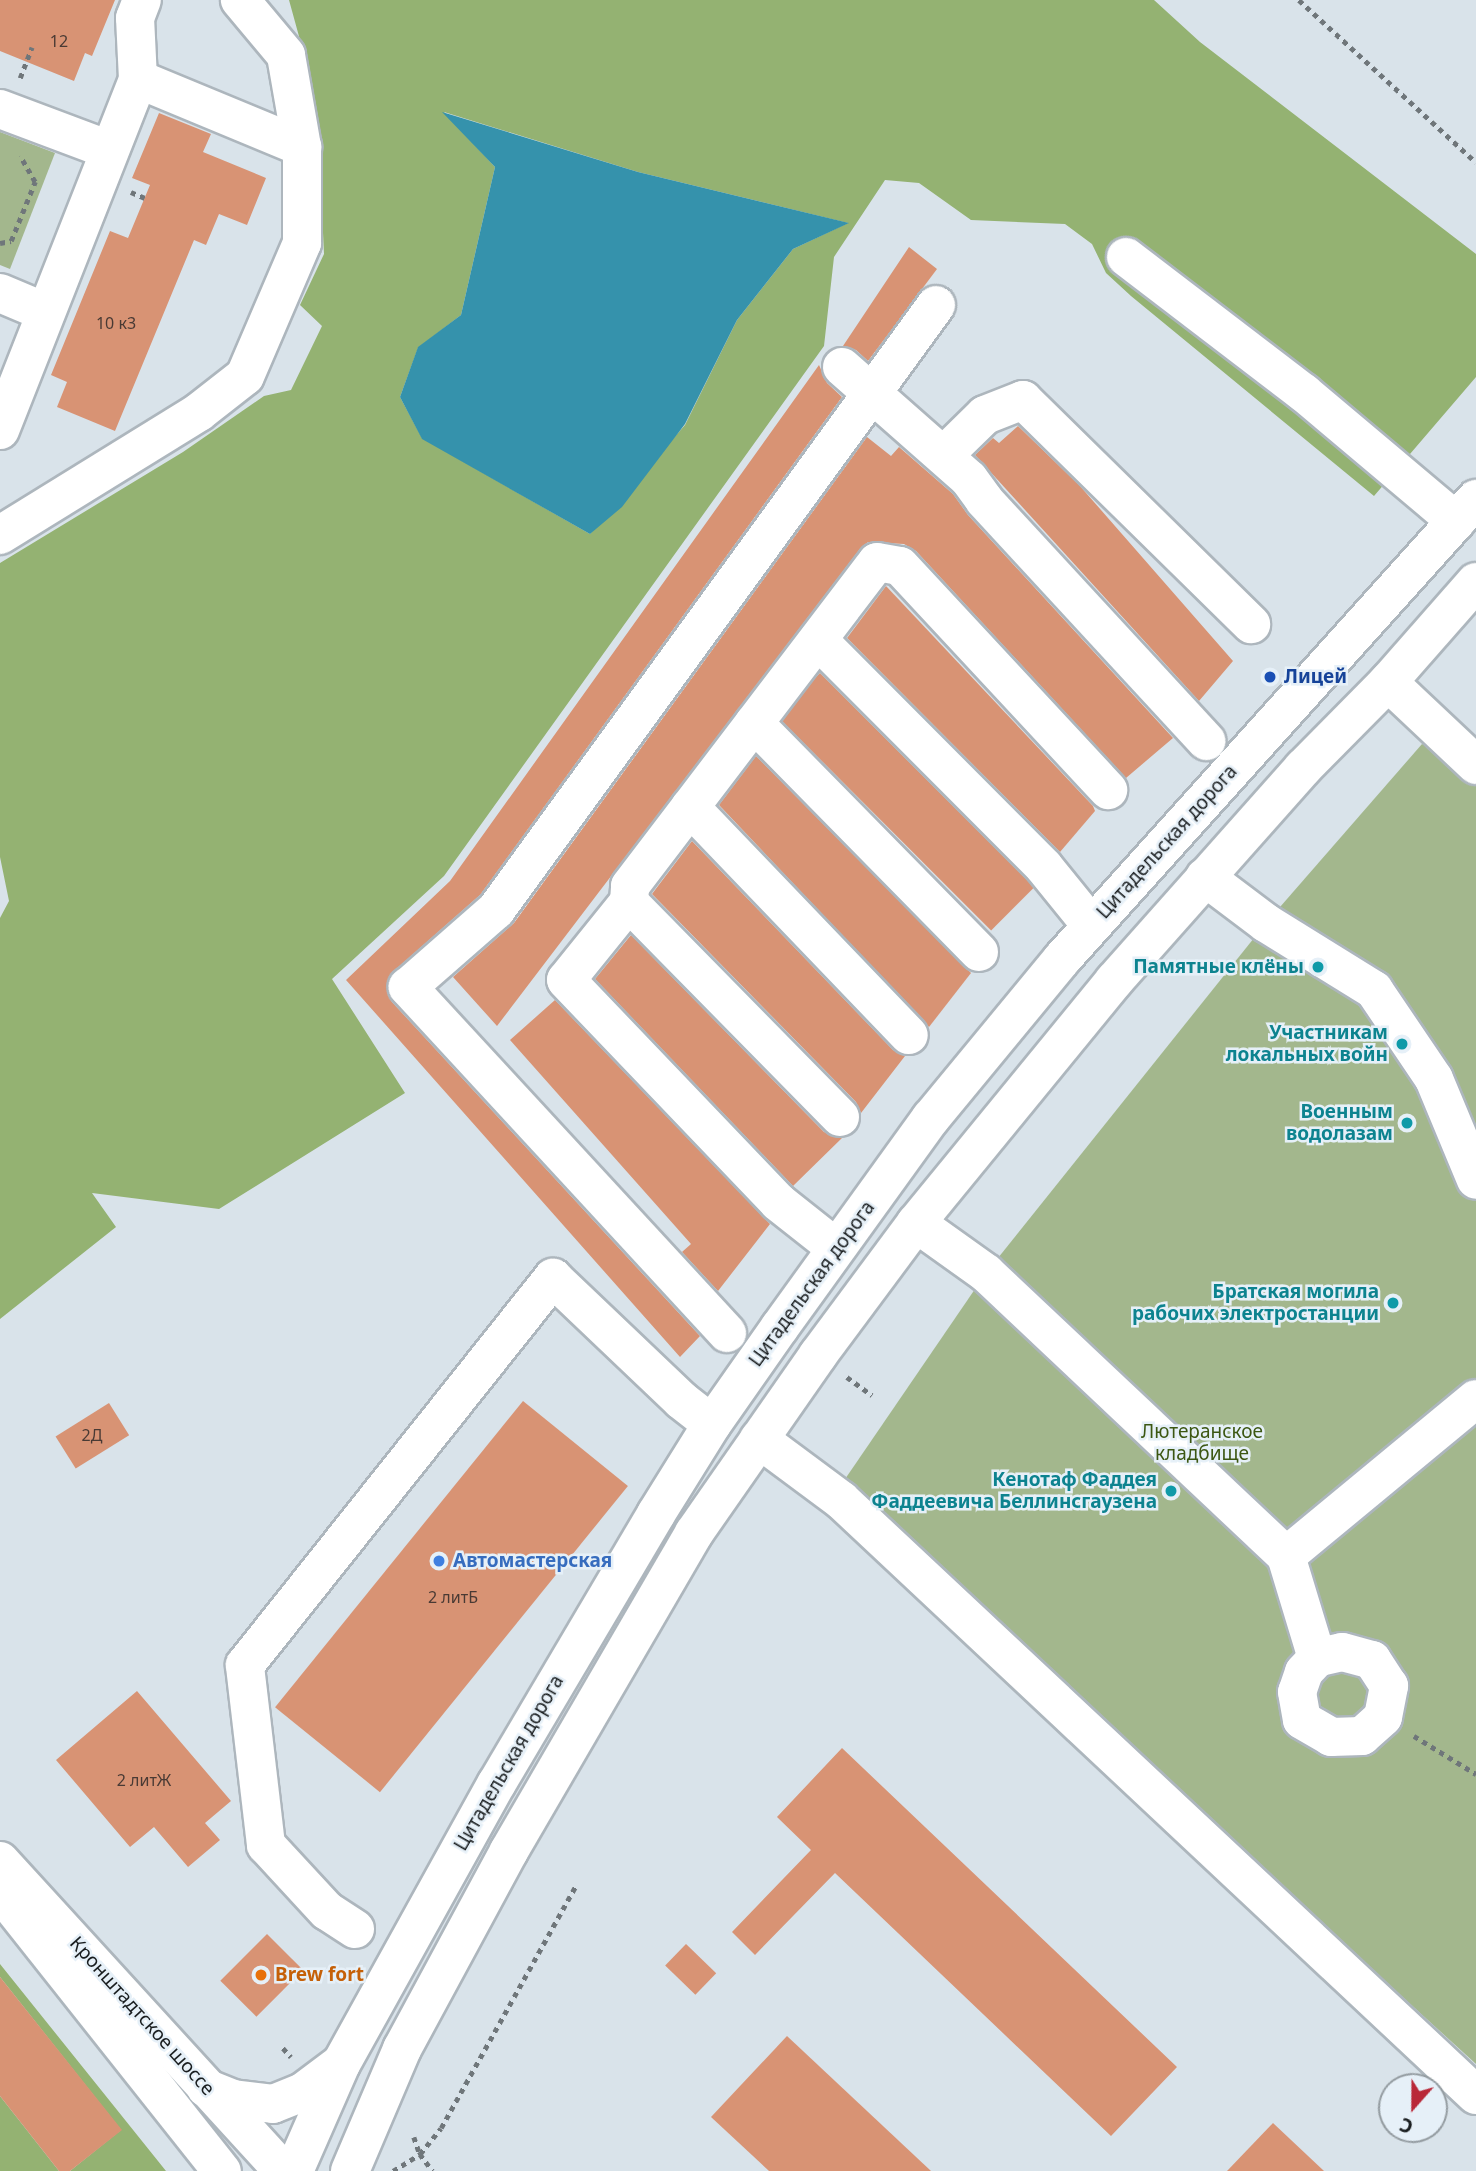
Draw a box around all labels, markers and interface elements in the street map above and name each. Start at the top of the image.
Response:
house number: 12 [50,31,68,51]
house number: 10 к3 [96,313,136,333]
place label: Лицей [1284,666,1347,688]
marker: Лицей [1262,669,1278,685]
street label: Цитадельская дорога [1092,760,1242,924]
place label: Памятные клёны [1133,956,1304,978]
marker: Памятные клёны [1310,959,1326,975]
place label: Участникам локальных войн [1226,1022,1388,1066]
marker: Участникам локальных войн [1394,1036,1410,1052]
place label: Военным водолазам [1286,1101,1393,1145]
marker: Военным водолазам [1399,1115,1415,1131]
street label: Цитадельская дорога [744,1197,880,1371]
place label: Братская могила рабочих электростанции [1132,1281,1379,1325]
marker: Братская могила рабочих электростанции [1385,1295,1401,1311]
park label: Лютеранское кладбище [1141,1421,1263,1465]
house number: 2Д [82,1425,102,1445]
place label: Кенотаф Фаддея Фаддеевича Беллинсгаузена [871,1469,1157,1513]
marker: Кенотаф Фаддея Фаддеевича Беллинсгаузена [1163,1483,1179,1499]
place label: Автомастерская [453,1550,612,1572]
marker: Автомастерская [431,1553,447,1569]
house number: 2 литБ [428,1587,478,1607]
street label: Цитадельская дорога [449,1671,569,1855]
house number: 2 литЖ [117,1770,171,1790]
street label: Кронштадтское шоссе [65,1932,219,2100]
place label: Brew fort [275,1964,364,1986]
marker: Brew fort [253,1967,269,1983]
north arrow [1378,2073,1448,2143]
text: С [1396,2111,1417,2140]

